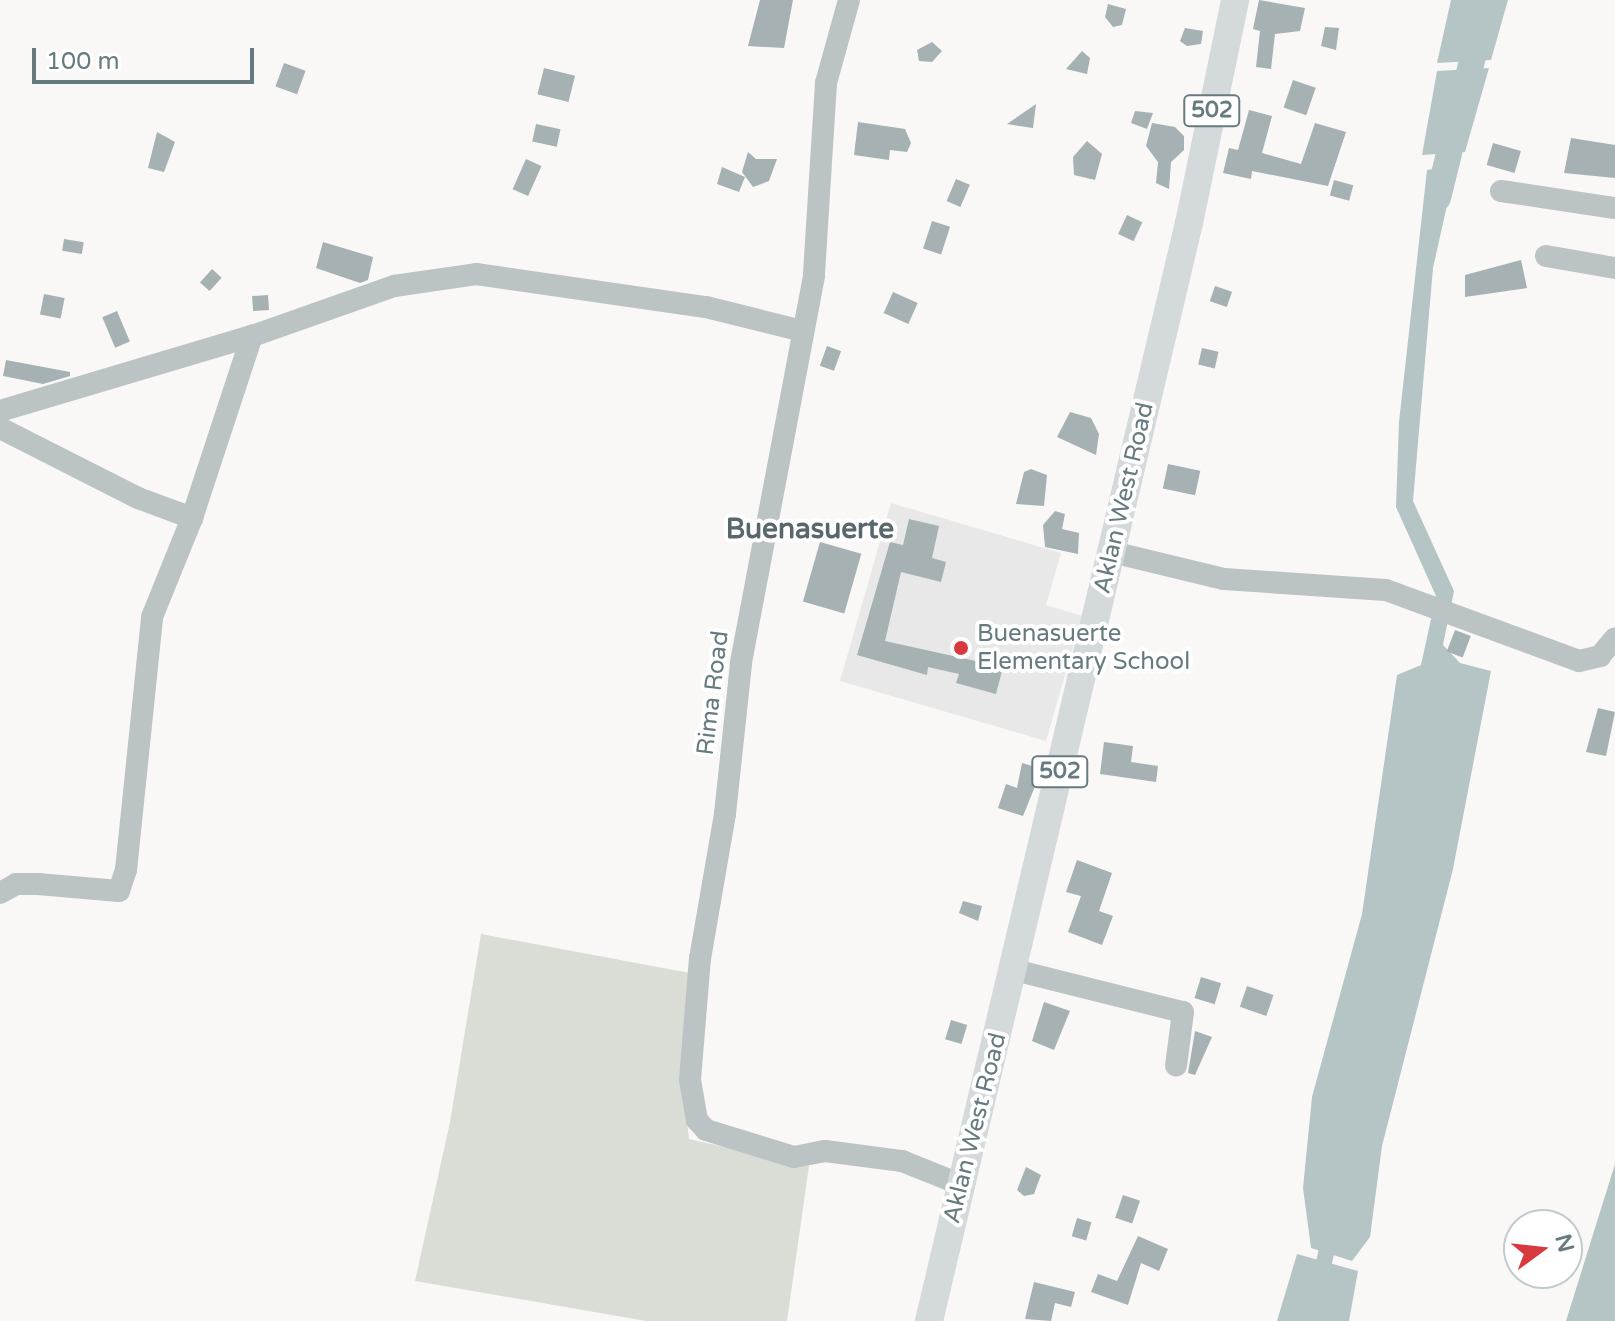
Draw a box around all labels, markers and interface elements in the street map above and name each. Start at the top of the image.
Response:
scale bar [36,32,258,82]
text: 100 m [46,47,120,76]
road number: 502 [1182,93,1242,129]
street label: Aklan West Road [1088,400,1160,596]
district label: Buenasuerte [726,512,894,546]
place label: Buenasuerte Elementary School [977,620,1190,676]
street label: Rima Road [691,629,735,757]
marker: Buenasuerte Elementary School [952,639,970,657]
road number: 502 [1030,754,1090,790]
street label: Aklan West Road [937,1030,1013,1226]
north arrow [1503,1209,1583,1289]
text: N [1549,1231,1579,1255]

